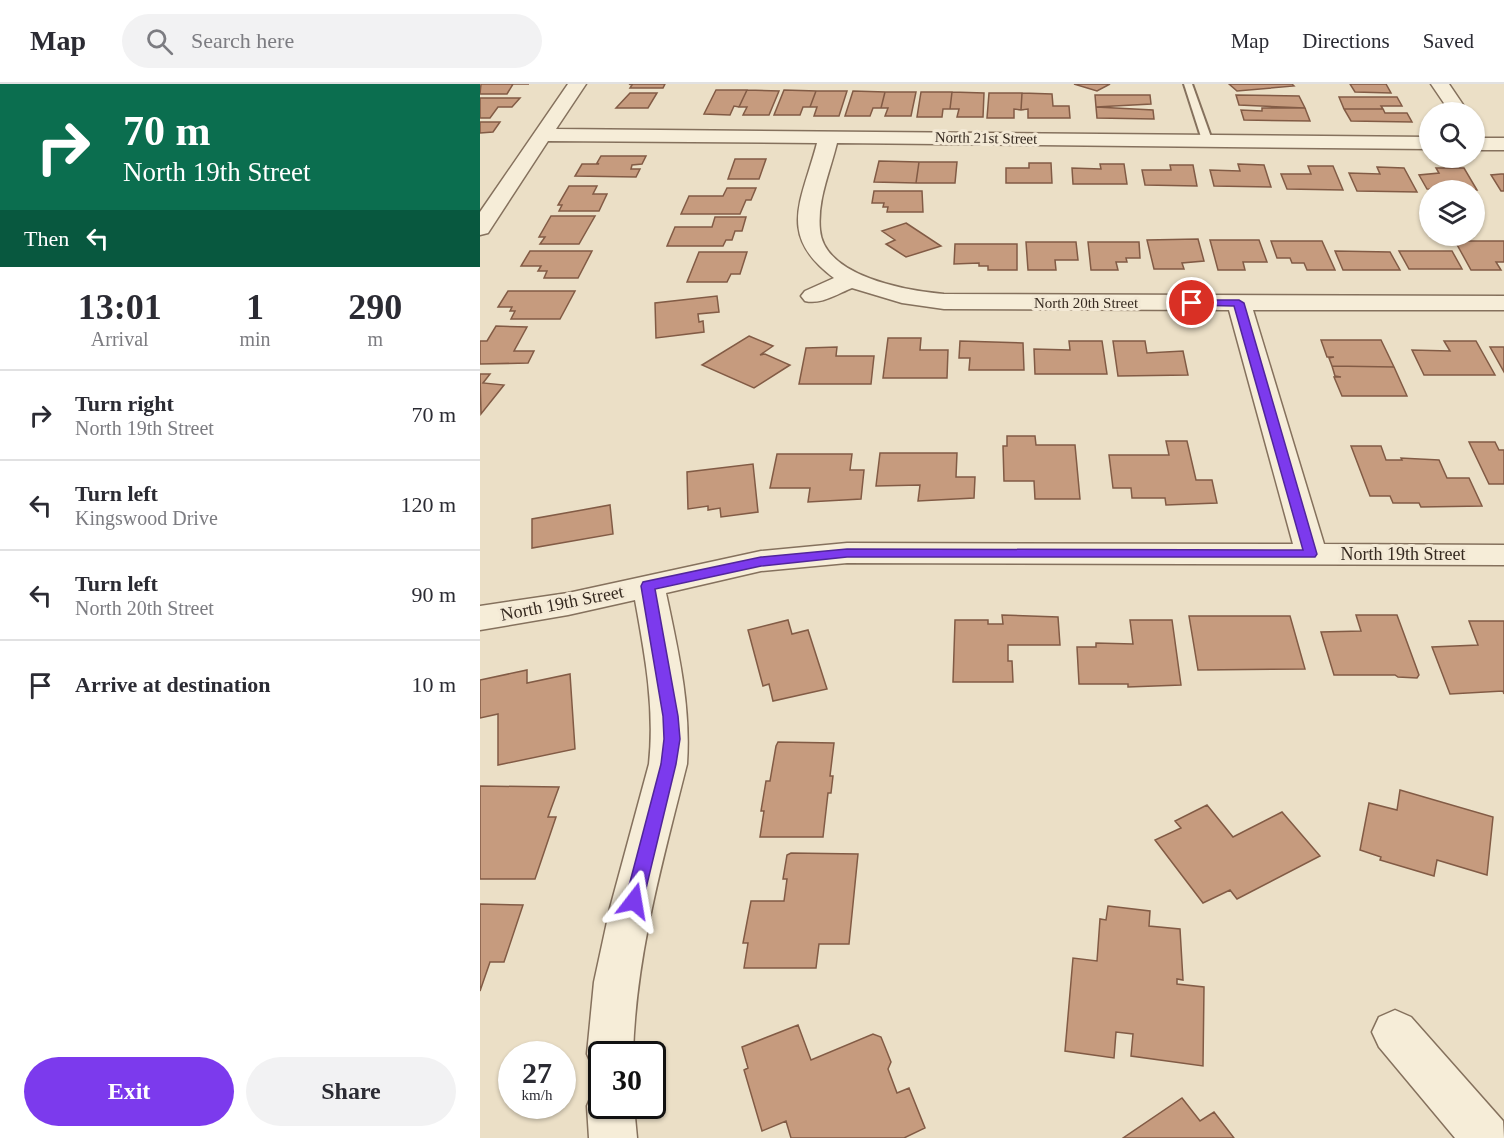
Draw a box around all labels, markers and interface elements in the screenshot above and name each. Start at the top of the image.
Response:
search box [122,14,542,68]
text: Map [30,25,86,56]
icon: search [143,25,176,58]
text: Search here [191,28,294,53]
text: Map [1231,29,1269,53]
text: Directions [1302,29,1390,53]
text: Saved [1423,29,1474,53]
map controls [1419,102,1485,246]
button: search [1419,102,1485,168]
icon: right [24,108,102,186]
text: 70 m [123,108,211,154]
street label: North 21st Street [935,129,1038,147]
text: North 19th Street [123,157,310,187]
button: layers [1419,180,1485,246]
icon: left [81,222,114,255]
text: Then [24,226,69,251]
pin [1166,277,1217,328]
icon: arrive [1175,286,1208,319]
text: 13:01 [78,287,162,327]
text: 1 [246,287,264,327]
text: 290 [348,287,402,327]
street label: North 20th Street [1034,295,1139,311]
text: Arrival [91,328,149,350]
text: min [239,328,271,350]
text: m [368,328,383,350]
text: Turn right [75,391,174,416]
icon: right [24,399,57,432]
text: 70 m [411,402,456,427]
text: North 19th Street [75,417,214,439]
text: Turn left [75,481,158,506]
icon: left [24,489,57,522]
text: 120 m [400,492,456,517]
text: Kingswood Drive [75,507,218,529]
street label: North 19th Street [1341,544,1465,564]
text: Turn left [75,571,158,596]
icon: left [24,579,57,612]
street label: North 19th Street [499,581,625,625]
text: 90 m [411,582,456,607]
text: North 20th Street [75,597,214,619]
icon: arrive [24,669,57,702]
text: Arrive at destination [75,672,271,697]
text: 10 m [411,672,456,697]
position arrow [602,869,666,933]
speed limit sign: 30 [588,1041,666,1119]
text: 27 [522,1056,552,1089]
button: Exit [24,1057,234,1126]
button: Share [246,1057,456,1126]
text: km/h [522,1087,552,1103]

